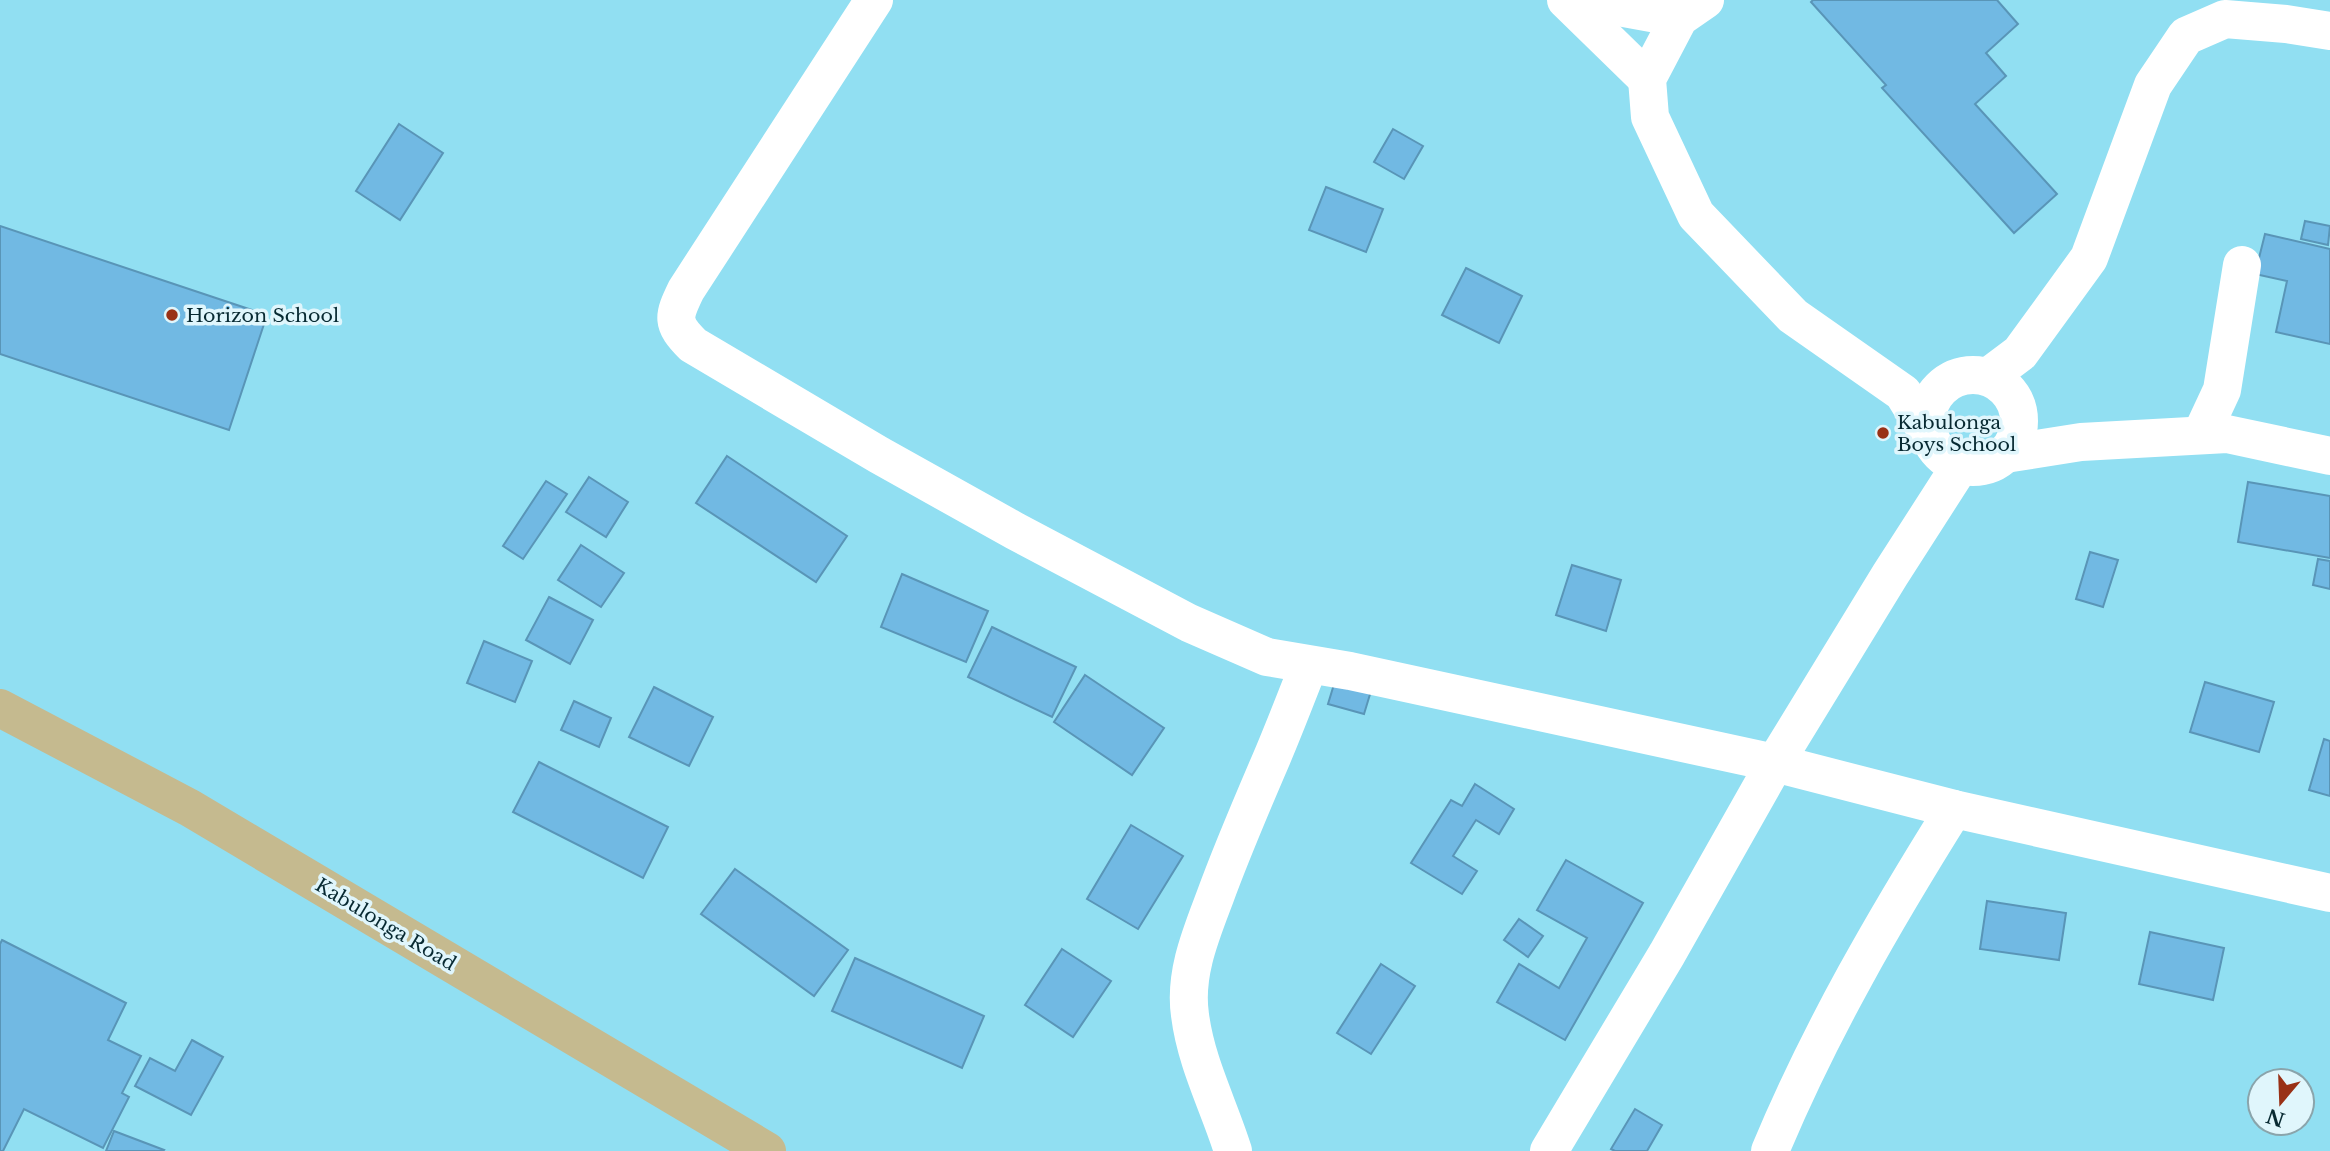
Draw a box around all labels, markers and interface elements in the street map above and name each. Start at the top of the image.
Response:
place label: Horizon School [186,304,339,327]
marker: Horizon School [164,307,180,323]
place label: Kabulonga Boys School [1897,411,2016,456]
marker: Kabulonga Boys School [1875,425,1891,441]
street label: Kabulonga Road [311,873,460,976]
north arrow [2246,1067,2316,1137]
text: N [2263,1104,2288,1131]

